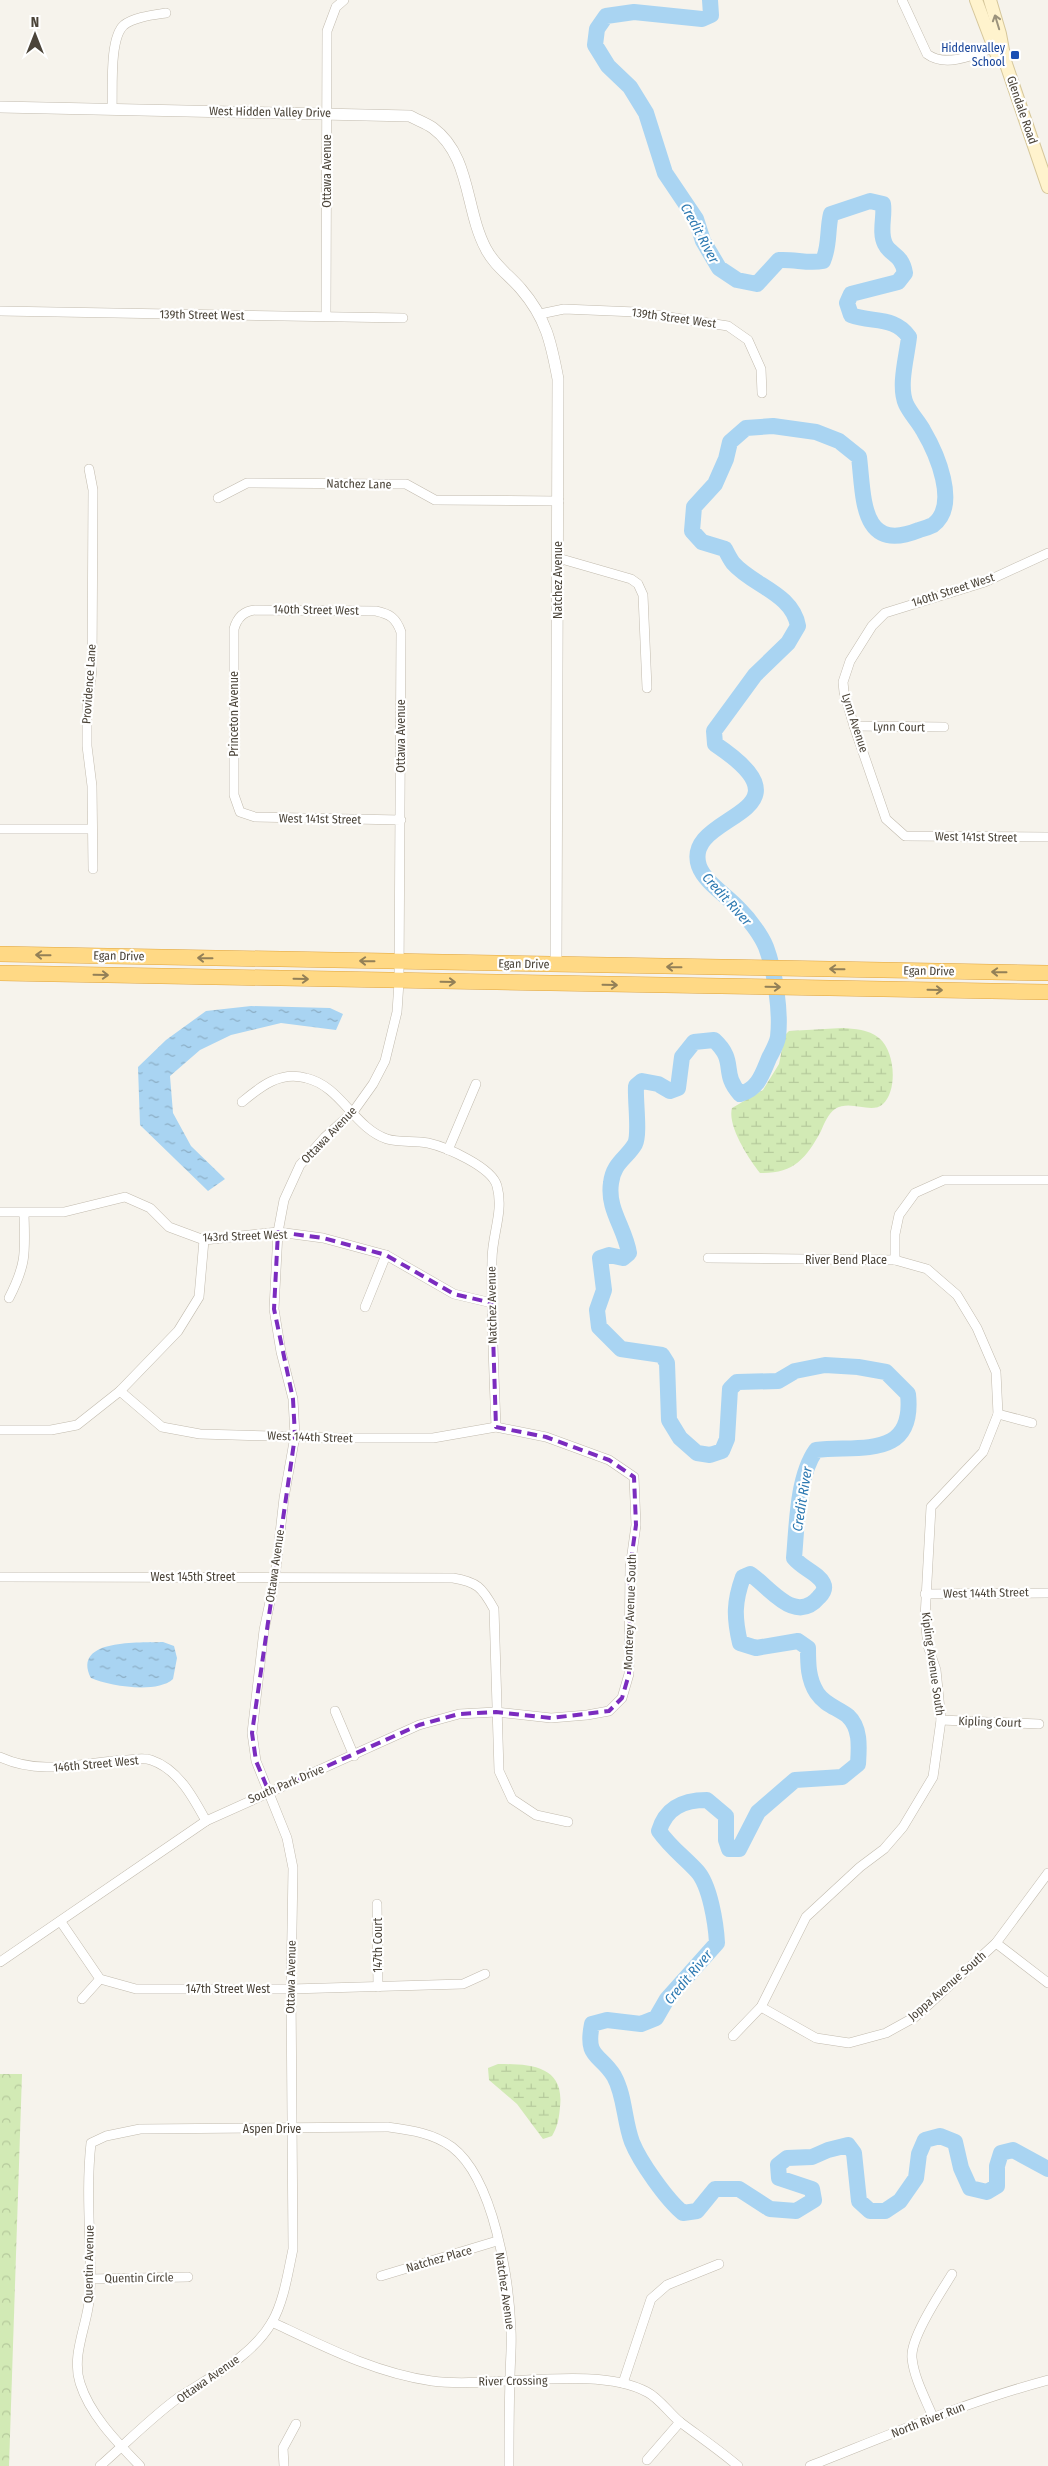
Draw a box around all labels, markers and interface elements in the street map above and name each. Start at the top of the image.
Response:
north arrow [10,10,60,60]
text: N [31,14,39,31]
one-way arrow [991,14,1001,30]
place label: Hiddenvalley School [941,41,1006,69]
marker: Hiddenvalley School [1009,49,1021,61]
street label: Glendale Road [1004,74,1040,146]
street label: West Hidden Valley Drive [209,104,331,120]
street label: Ottawa Avenue [320,134,334,208]
water label: Credit River [677,200,723,267]
street label: 139th Street West [631,305,717,331]
street label: 139th Street West [159,307,245,323]
street label: Natchez Lane [326,476,392,492]
street label: Natchez Avenue [551,541,565,619]
street label: 140th Street West [910,570,996,610]
street label: 140th Street West [273,602,359,618]
street label: Providence Lane [79,643,99,725]
street label: Princeton Avenue [227,671,241,757]
street label: Lynn Avenue [839,692,871,754]
street label: Ottawa Avenue [394,699,408,773]
street label: Lynn Court [873,720,925,734]
street label: West 141st Street [279,811,361,827]
street label: West 141st Street [935,829,1017,845]
water label: Credit River [698,869,756,930]
street label: Egan Drive [93,949,145,963]
one-way arrow [35,950,51,960]
one-way arrow [197,953,214,963]
one-way arrow [360,957,376,966]
street label: Egan Drive [498,957,550,971]
one-way arrow [667,962,683,972]
street label: Egan Drive [903,964,955,978]
one-way arrow [829,965,845,974]
one-way arrow [992,967,1008,977]
one-way arrow [92,970,109,980]
one-way arrow [293,975,309,984]
one-way arrow [440,978,456,987]
one-way arrow [602,980,618,990]
one-way arrow [765,983,781,992]
one-way arrow [927,985,943,995]
street label: Ottawa Avenue [298,1104,360,1166]
street label: 143rd Street West [202,1228,288,1244]
street label: River Bend Place [805,1253,887,1267]
street label: Natchez Avenue [484,1266,500,1344]
street label: West 144th Street [267,1429,353,1445]
water label: Credit River [789,1464,816,1533]
street label: Ottawa Avenue [263,1529,287,1603]
street label: Monterey Avenue South [621,1554,639,1670]
street label: West 145th Street [150,1570,236,1584]
street label: West 144th Street [943,1585,1029,1601]
street label: Kipling Avenue South [919,1611,947,1717]
street label: Kipling Court [958,1714,1022,1730]
street label: 146th Street West [53,1753,139,1775]
street label: South Park Drive [246,1762,326,1806]
street label: 147th Court [371,1918,385,1972]
street label: Ottawa Avenue [283,1940,299,2014]
water label: Credit River [661,1946,717,2008]
street label: Joppa Avenue South [905,1948,989,2024]
street label: 147th Street West [186,1982,270,1996]
street label: Aspen Drive [243,2122,301,2136]
street label: Quentin Avenue [81,2225,97,2303]
street label: Natchez Place [405,2243,474,2275]
street label: Natchez Avenue [493,2251,517,2331]
street label: Quentin Circle [104,2270,174,2286]
street label: Ottawa Avenue [174,2352,242,2406]
street label: River Crossing [478,2373,548,2389]
street label: North River Run [889,2400,967,2440]

